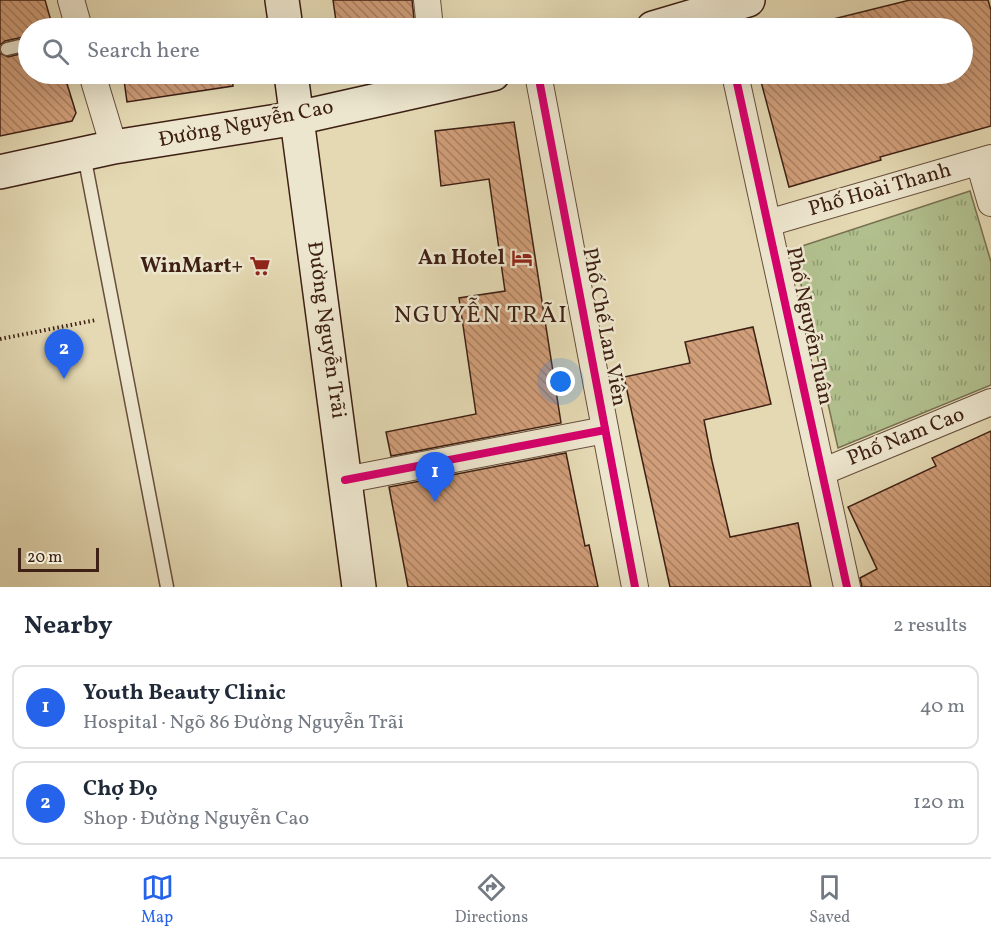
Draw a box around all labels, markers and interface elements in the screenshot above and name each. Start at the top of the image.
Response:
search box [18,18,973,84]
icon: search [39,35,72,68]
text: Search here [87,36,200,67]
street label: Đường Nguyễn Cao [156,93,336,155]
street label: Phố Hoài Thanh [805,156,955,224]
street label: Đường Nguyễn Trãi [299,240,353,420]
place label: An Hotel [418,244,505,273]
street label: Phố Nguyễn Tuân [778,244,840,408]
street label: Phố Chế Lan Viên [574,245,634,409]
hotel icon: An Hotel [510,246,534,270]
place label: WinMart+ [140,252,243,281]
supermarket icon: WinMart+ [248,254,272,278]
district label: NGUYỄN TRÃI [394,297,568,333]
pin: 2 [44,330,84,379]
your location [546,367,575,396]
street label: Phố Nam Cao [843,400,969,474]
pin: 1 [416,452,454,502]
scale bar [18,545,99,572]
text: 20 m [27,547,62,569]
text: Nearby [24,608,113,644]
text: 2 results [893,612,967,640]
text: Youth Beauty Clinic [83,678,286,709]
text: 1 [41,693,50,721]
text: 40 m [920,693,965,721]
text: Hospital · Ngõ 86 Đường Nguyễn Trãi [83,709,404,737]
text: Chợ Đọ [83,774,158,805]
text: 2 [40,789,51,817]
text: 120 m [913,789,965,817]
text: Shop · Đường Nguyễn Cao [83,805,309,833]
tab: Map [141,871,174,929]
tab: Directions [455,871,528,929]
tab: Saved [809,871,850,929]

